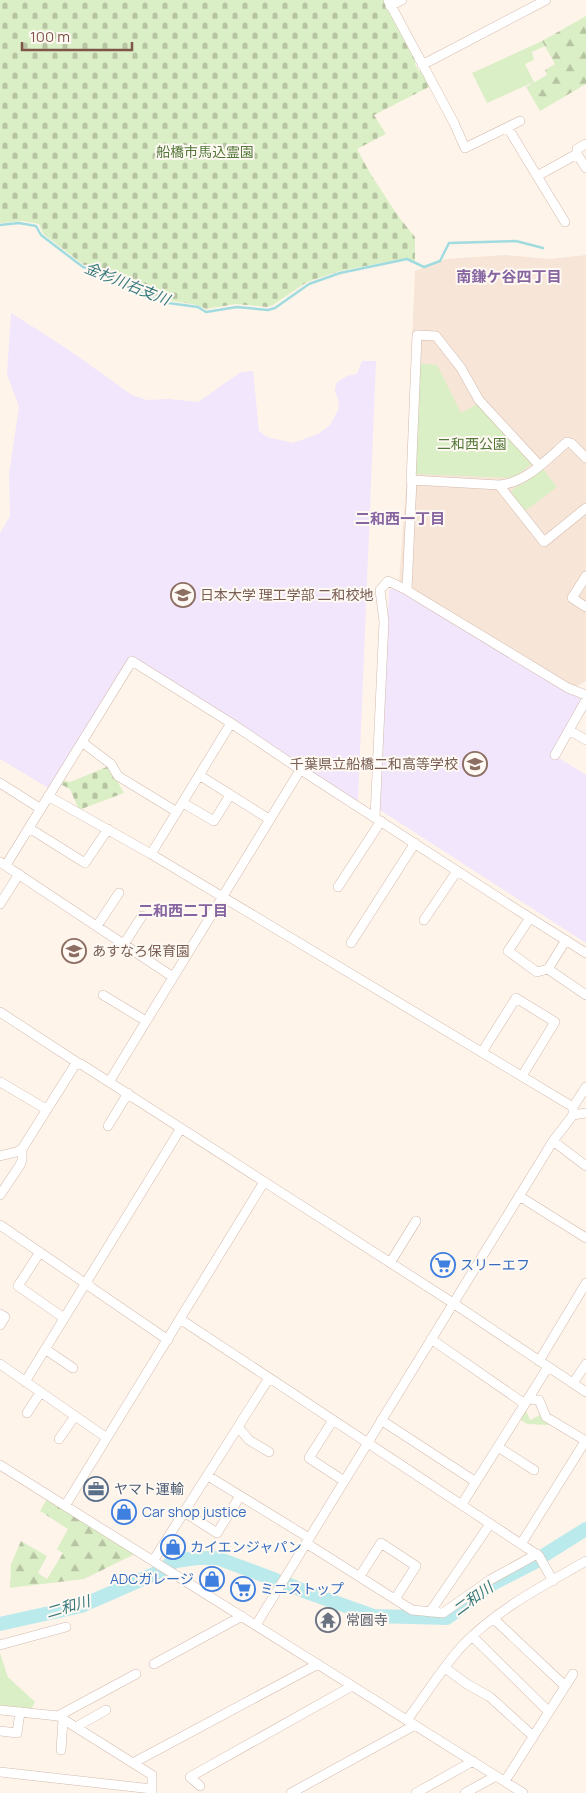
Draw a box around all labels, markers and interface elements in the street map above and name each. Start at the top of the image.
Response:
scale bar [22,20,132,52]
text: 100 m [30,26,70,47]
park label: 船橋市馬込霊園 [156,142,254,161]
water label: 金杉川右支川 [82,257,175,311]
district label: 南鎌ケ谷四丁目 [456,266,562,287]
park label: 二和西公園 [437,434,507,453]
district label: 二和西一丁目 [355,508,445,529]
school or university icon: 日本大学 理工学部 二和校地 [170,582,196,608]
place label: 日本大学 理工学部 二和校地 [200,585,374,604]
school or university icon: 千葉県立船橋二和高等学校 [462,751,488,777]
place label: 千葉県立船橋二和高等学校 [290,754,458,773]
district label: 二和西二丁目 [138,900,228,921]
school or university icon: あすなろ保育園 [61,938,87,964]
place label: あすなろ保育園 [92,941,190,960]
supermarket icon: スリーエフ [430,1252,456,1278]
place label: スリーエフ [460,1255,530,1274]
office icon: ヤマト運輸 [83,1476,109,1502]
place label: ヤマト運輸 [114,1479,184,1498]
shop icon: Car shop justice [111,1499,137,1525]
place label: Car shop justice [142,1502,246,1521]
shop icon: カイエンジャパン [160,1534,186,1560]
place label: カイエンジャパン [190,1537,302,1556]
shop icon: ADCガレージ [199,1566,225,1592]
place label: ADCガレージ [110,1569,194,1588]
supermarket icon: ミニストップ [230,1576,256,1602]
water label: 二和川 [448,1576,499,1620]
place label: ミニストップ [260,1579,344,1598]
water label: 二和川 [43,1590,94,1623]
temple icon: 常圓寺 [315,1607,341,1633]
place label: 常圓寺 [346,1610,388,1629]

